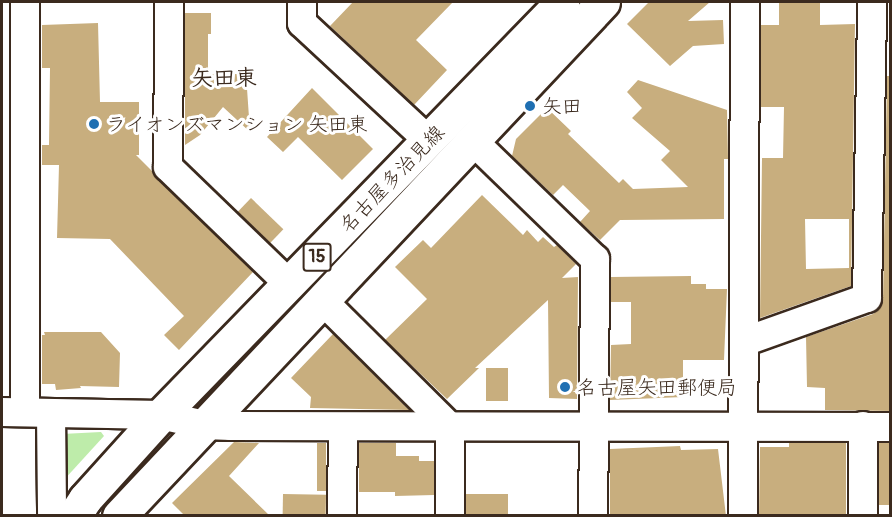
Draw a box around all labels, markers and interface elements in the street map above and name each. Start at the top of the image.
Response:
district label: 矢田東 [191,66,257,92]
place label: 矢田 [542,94,582,118]
marker: 矢田 [523,99,537,113]
place label: ライオンズマンション 矢田東 [106,112,370,136]
marker: ライオンズマンション 矢田東 [87,117,101,131]
street label: 名古屋多治見線 [335,120,449,238]
road number: 15 [302,242,332,272]
place label: 名古屋矢田郵便局 [577,375,737,399]
marker: 名古屋矢田郵便局 [558,380,572,394]

